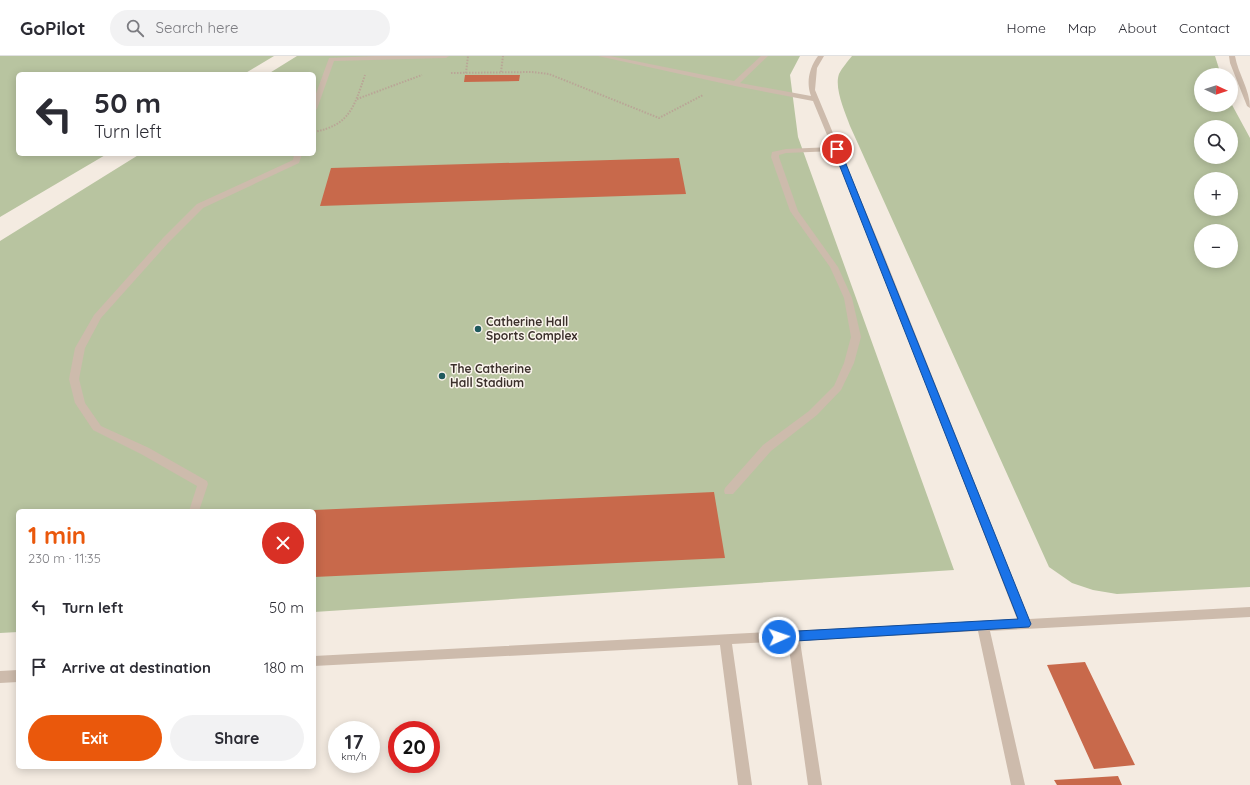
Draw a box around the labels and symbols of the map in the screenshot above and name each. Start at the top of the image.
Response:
north arrow [1194,68,1238,112]
pin [820,132,854,166]
place label: Catherine Hall Sports Complex [486,314,578,343]
marker: Catherine Hall Sports Complex [473,324,483,334]
place label: The Catherine Hall Stadium [450,361,531,390]
marker: The Catherine Hall Stadium [437,371,447,381]
position arrow [758,616,800,658]
speed limit sign: 20 [388,721,440,773]

